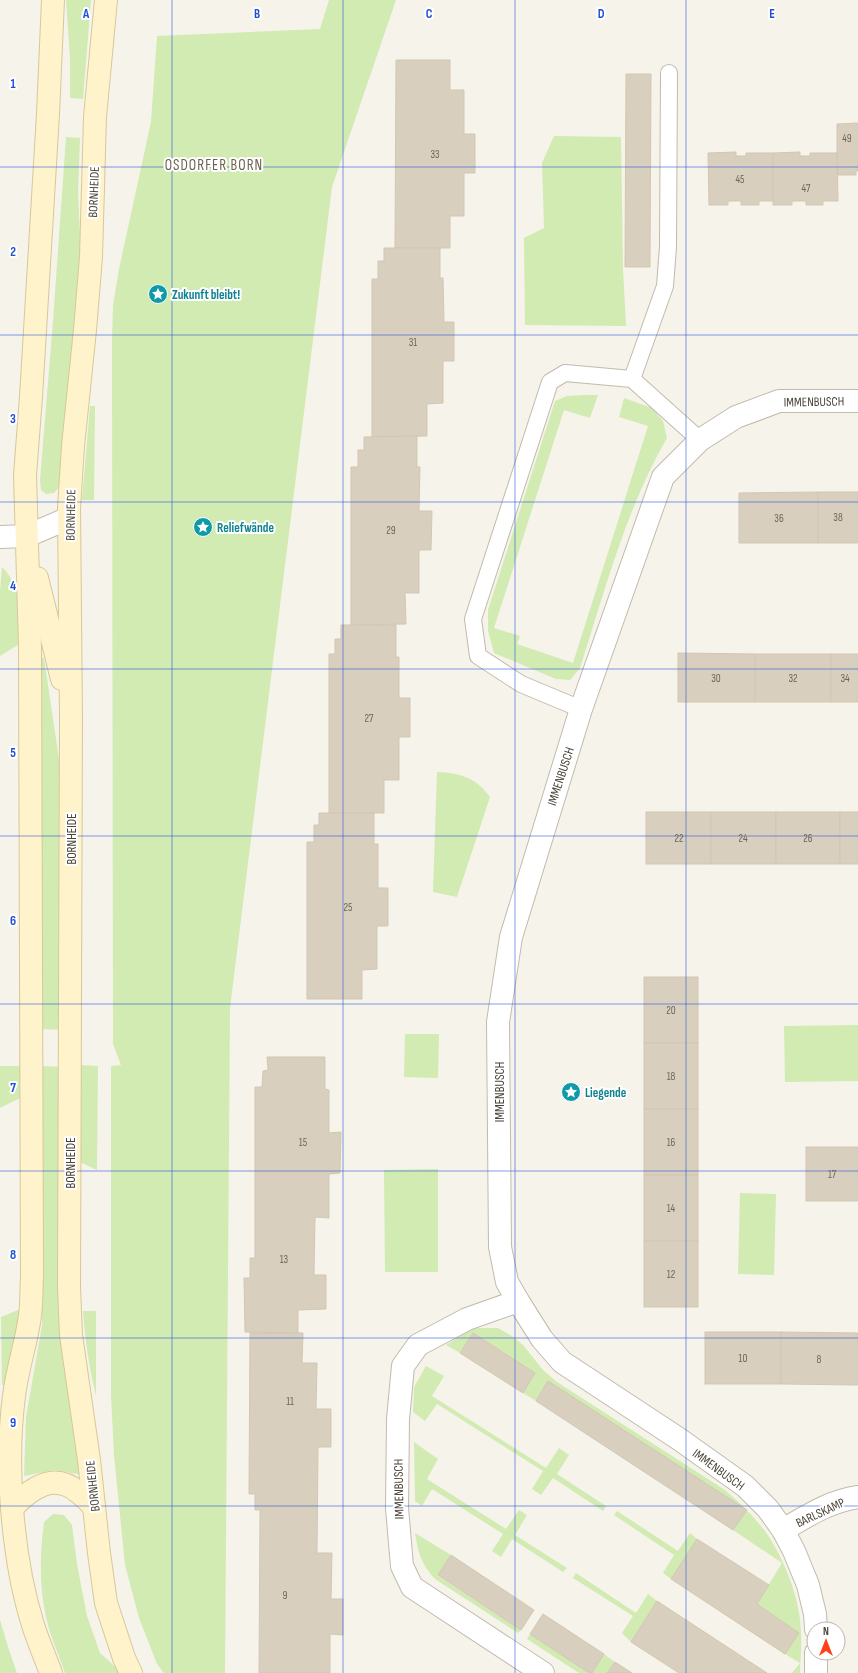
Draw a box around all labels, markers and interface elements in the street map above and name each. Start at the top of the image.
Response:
text: A [82,6,90,22]
text: B [254,6,260,22]
text: C [426,6,433,22]
text: D [598,6,605,22]
text: E [769,6,775,22]
text: 1 [10,76,16,92]
house number: 49 [842,132,852,145]
house number: 33 [430,148,440,161]
district label: OSDORFER BORN [165,156,263,175]
street label: BORNHEIDE [85,166,103,218]
house number: 45 [735,173,745,186]
house number: 47 [802,182,811,195]
text: 2 [10,244,16,260]
place icon: Zukunft bleibt! [147,283,169,305]
place label: Zukunft bleibt! [172,287,240,303]
house number: 31 [409,336,417,349]
street label: IMMENBUSCH [784,393,845,411]
text: 3 [10,411,16,427]
street label: BORNHEIDE [63,489,79,541]
house number: 38 [833,511,843,524]
house number: 36 [774,512,784,525]
place icon: Reliefwände [192,516,214,538]
place label: Reliefwände [217,520,274,536]
house number: 29 [386,524,396,537]
text: 4 [10,578,16,594]
house number: 30 [711,672,721,685]
house number: 32 [788,672,798,685]
house number: 34 [840,672,850,685]
house number: 27 [365,712,374,725]
text: 5 [10,745,16,761]
street label: IMMENBUSCH [544,745,578,808]
street label: BORNHEIDE [64,813,80,865]
house number: 22 [674,832,684,845]
house number: 24 [738,832,748,845]
house number: 26 [803,832,813,845]
house number: 25 [344,901,352,914]
text: 6 [10,913,16,929]
house number: 20 [666,1004,676,1017]
street label: IMMENBUSCH [492,1062,508,1122]
house number: 18 [667,1070,676,1083]
text: 7 [10,1080,16,1096]
place icon: Liegende [560,1081,582,1103]
place label: Liegende [585,1085,627,1101]
house number: 15 [299,1136,307,1149]
house number: 16 [667,1136,676,1149]
street label: BORNHEIDE [63,1137,79,1189]
house number: 17 [828,1168,837,1181]
house number: 14 [667,1202,676,1215]
text: 8 [10,1247,16,1263]
house number: 13 [280,1253,289,1266]
house number: 12 [667,1268,676,1281]
house number: 10 [739,1352,747,1365]
house number: 8 [817,1353,822,1366]
house number: 11 [286,1395,294,1408]
text: 9 [10,1415,16,1431]
street label: IMMENBUSCH [689,1445,748,1494]
street label: IMMENBUSCH [390,1458,408,1519]
street label: BORNHEIDE [82,1460,104,1512]
street label: BARLSKAMP [793,1494,848,1531]
house number: 9 [283,1589,288,1602]
north arrow [806,1621,846,1661]
text: N [823,1625,829,1638]

